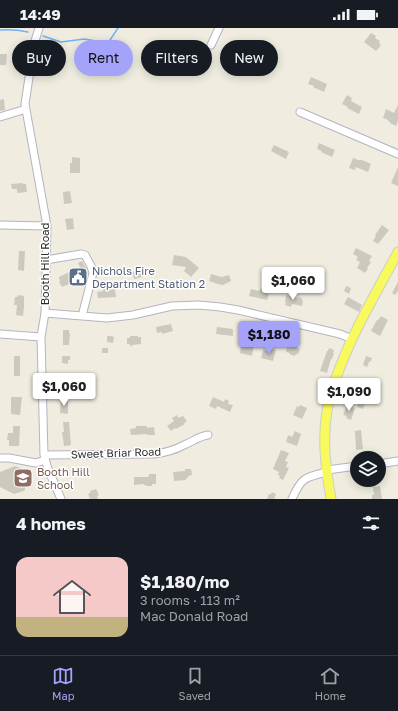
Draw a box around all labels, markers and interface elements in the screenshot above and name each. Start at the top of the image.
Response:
text: 14:49 [20,5,61,23]
chip: Buy [12,40,66,76]
chip: Rent [74,40,133,76]
chip: Filters [141,40,212,76]
chip: New [220,40,278,76]
street label: Booth Hill Road [38,223,51,305]
place label: Nichols Fire Department Station 2 [92,264,205,290]
public building icon: Nichols Fire Department Station 2 [67,266,89,288]
pin: $1,060 [260,267,326,301]
text: $1,060 [271,272,315,288]
pin: $1,180 [236,321,302,355]
text: $1,180 [247,326,291,342]
pin: $1,060 [31,373,97,407]
text: $1,060 [42,378,86,394]
pin: $1,090 [316,378,382,412]
text: $1,090 [327,383,371,399]
street label: Sweet Briar Road [71,444,161,461]
map controls [350,451,386,487]
button: layers [350,451,386,487]
place label: Booth Hill School [37,465,90,491]
school or university icon: Booth Hill School [12,467,34,489]
icon: filters [360,512,382,534]
text: 4 homes [16,513,86,534]
text: $1,180/mo [140,571,230,592]
icon: home [48,573,96,621]
text: 3 rooms · 113 m² [140,592,240,608]
text: Mac Donald Road [140,608,248,624]
tab: Map [52,665,75,702]
tab: Saved [179,665,211,702]
tab: Home [315,665,346,702]

